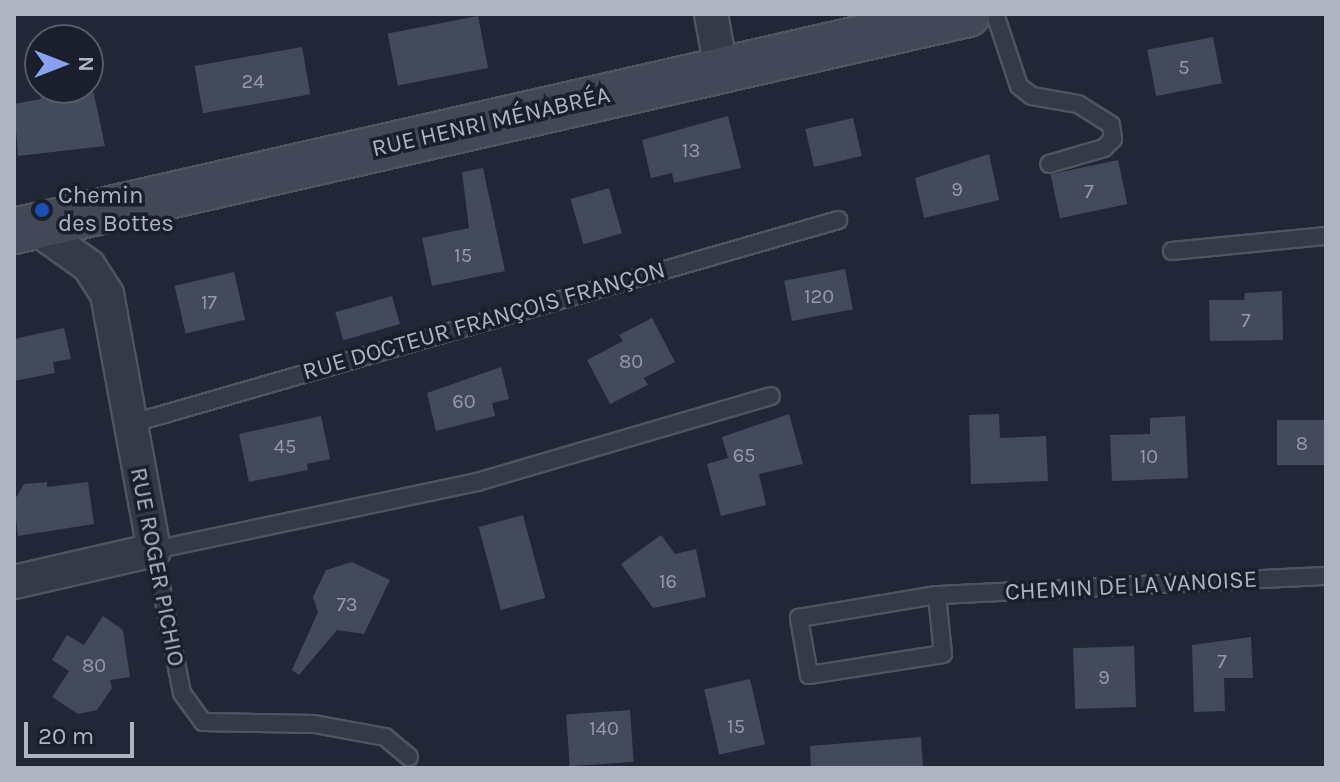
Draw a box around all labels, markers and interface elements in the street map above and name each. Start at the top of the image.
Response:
north arrow [24,24,104,104]
house number: 5 [1178,55,1190,79]
text: N [73,56,99,72]
house number: 24 [242,69,264,93]
street label: RUE HENRI MÉNABRÉA [369,81,613,163]
house number: 13 [682,138,700,162]
house number: 9 [951,177,963,201]
house number: 7 [1084,179,1094,203]
place label: Chemin des Bottes [58,182,174,238]
marker: Chemin des Bottes [33,201,51,219]
house number: 15 [454,243,472,267]
street label: RUE DOCTEUR FRANÇOIS FRANÇON [299,255,669,387]
house number: 120 [804,284,834,308]
house number: 17 [201,290,217,314]
house number: 7 [1241,308,1251,332]
house number: 80 [619,349,643,373]
house number: 60 [452,389,476,413]
house number: 8 [1296,431,1308,455]
house number: 45 [274,434,296,458]
house number: 65 [733,443,755,467]
house number: 10 [1140,444,1158,468]
street label: RUE ROGER PICHIO [124,465,190,669]
street label: CHEMIN DE LA VANOISE [1004,565,1258,607]
house number: 16 [659,569,677,593]
house number: 73 [336,592,358,616]
house number: 7 [1217,649,1227,673]
house number: 80 [82,653,106,677]
house number: 9 [1098,665,1110,689]
scale bar [28,706,138,756]
house number: 15 [727,714,745,738]
house number: 140 [589,716,619,740]
text: 20 m [38,722,94,750]

